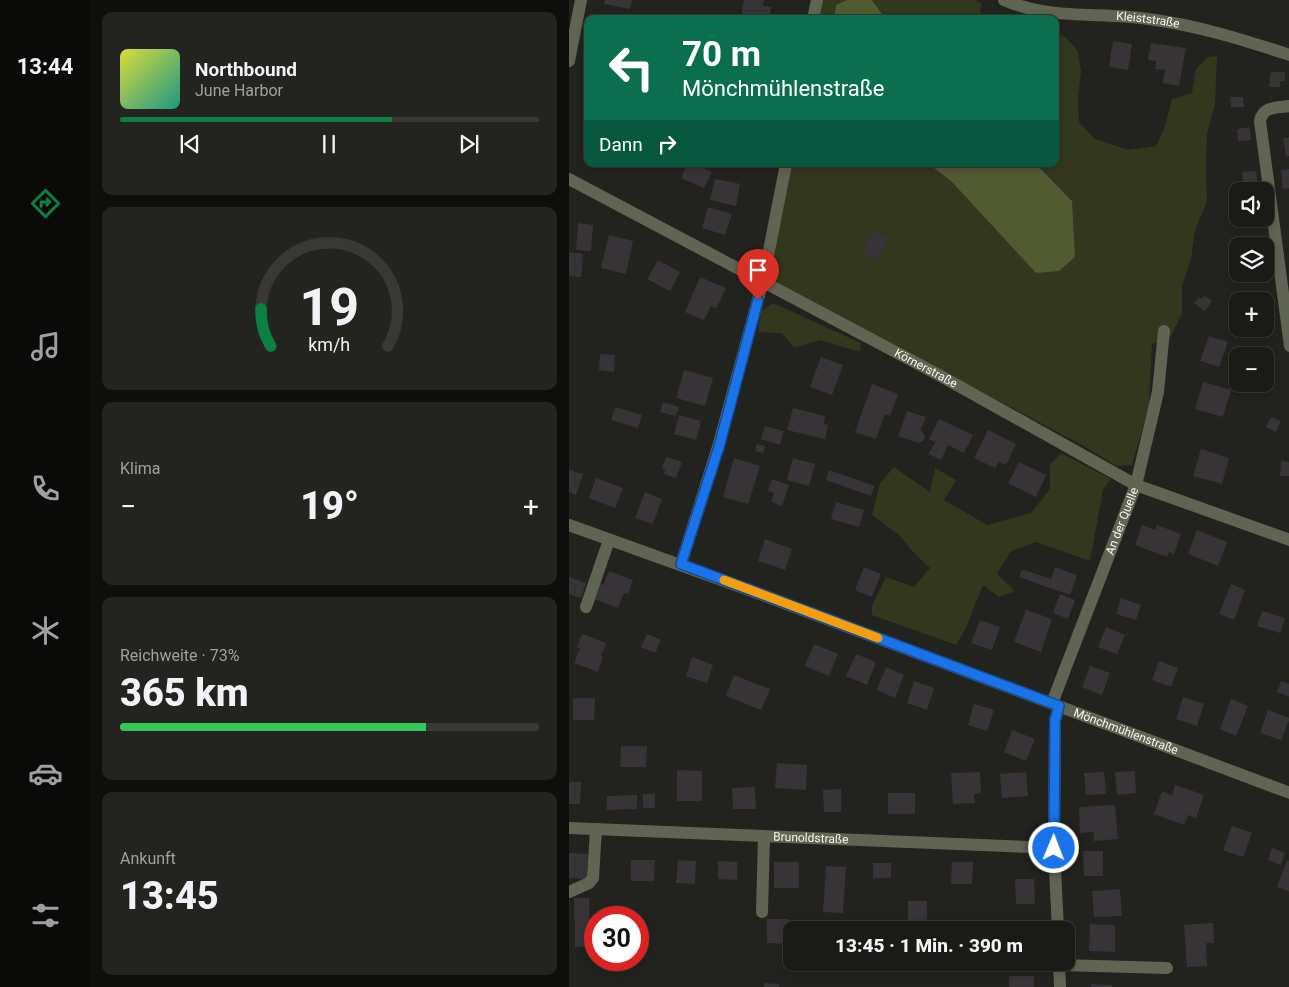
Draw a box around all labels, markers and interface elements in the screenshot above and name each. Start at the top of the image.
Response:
street label: Kleiststraße [1116,9,1181,31]
text: 70 m [682,34,761,75]
icon: left [599,35,664,100]
text: 13:44 [17,54,73,79]
text: Northbound [195,58,297,81]
text: Mönchmühlenstraße [682,76,885,101]
text: June Harbor [195,81,283,100]
icon: previous [176,130,204,158]
icon: pause [315,130,343,158]
icon: next [455,130,483,158]
icon: right [653,130,681,158]
text: Dann [599,133,643,156]
map controls [1229,182,1274,392]
button: sound [1229,182,1274,227]
icon: directions [28,186,63,221]
button: layers [1229,237,1274,282]
pin [737,249,779,300]
icon: arrive [744,256,772,284]
text: 19 [300,277,359,338]
button: + [1229,292,1274,337]
icon: music [28,329,63,364]
text: km/h [309,334,350,355]
street label: Körnerstraße [892,346,960,391]
button: − [1229,347,1274,392]
text: Klima [120,459,161,478]
icon: phone [28,471,63,506]
text: 19° [300,484,359,528]
street label: An der Quelle [1103,485,1141,557]
text: − [120,490,136,523]
text: + [523,490,539,523]
icon: climate [28,613,63,648]
text: Reichweite · 73% [120,646,239,665]
text: 365 km [120,671,249,715]
street label: Mönchmühlenstraße [1072,705,1180,757]
icon: car [28,756,63,791]
position arrow [1027,821,1079,873]
street label: Brunoldstraße [773,829,849,847]
text: Ankunft [120,849,176,868]
text: 13:45 [120,874,219,918]
icon: filters [28,898,63,933]
speed limit sign: 30 [584,906,649,971]
text: 13:45 · 1 Min. · 390 m [835,934,1023,957]

